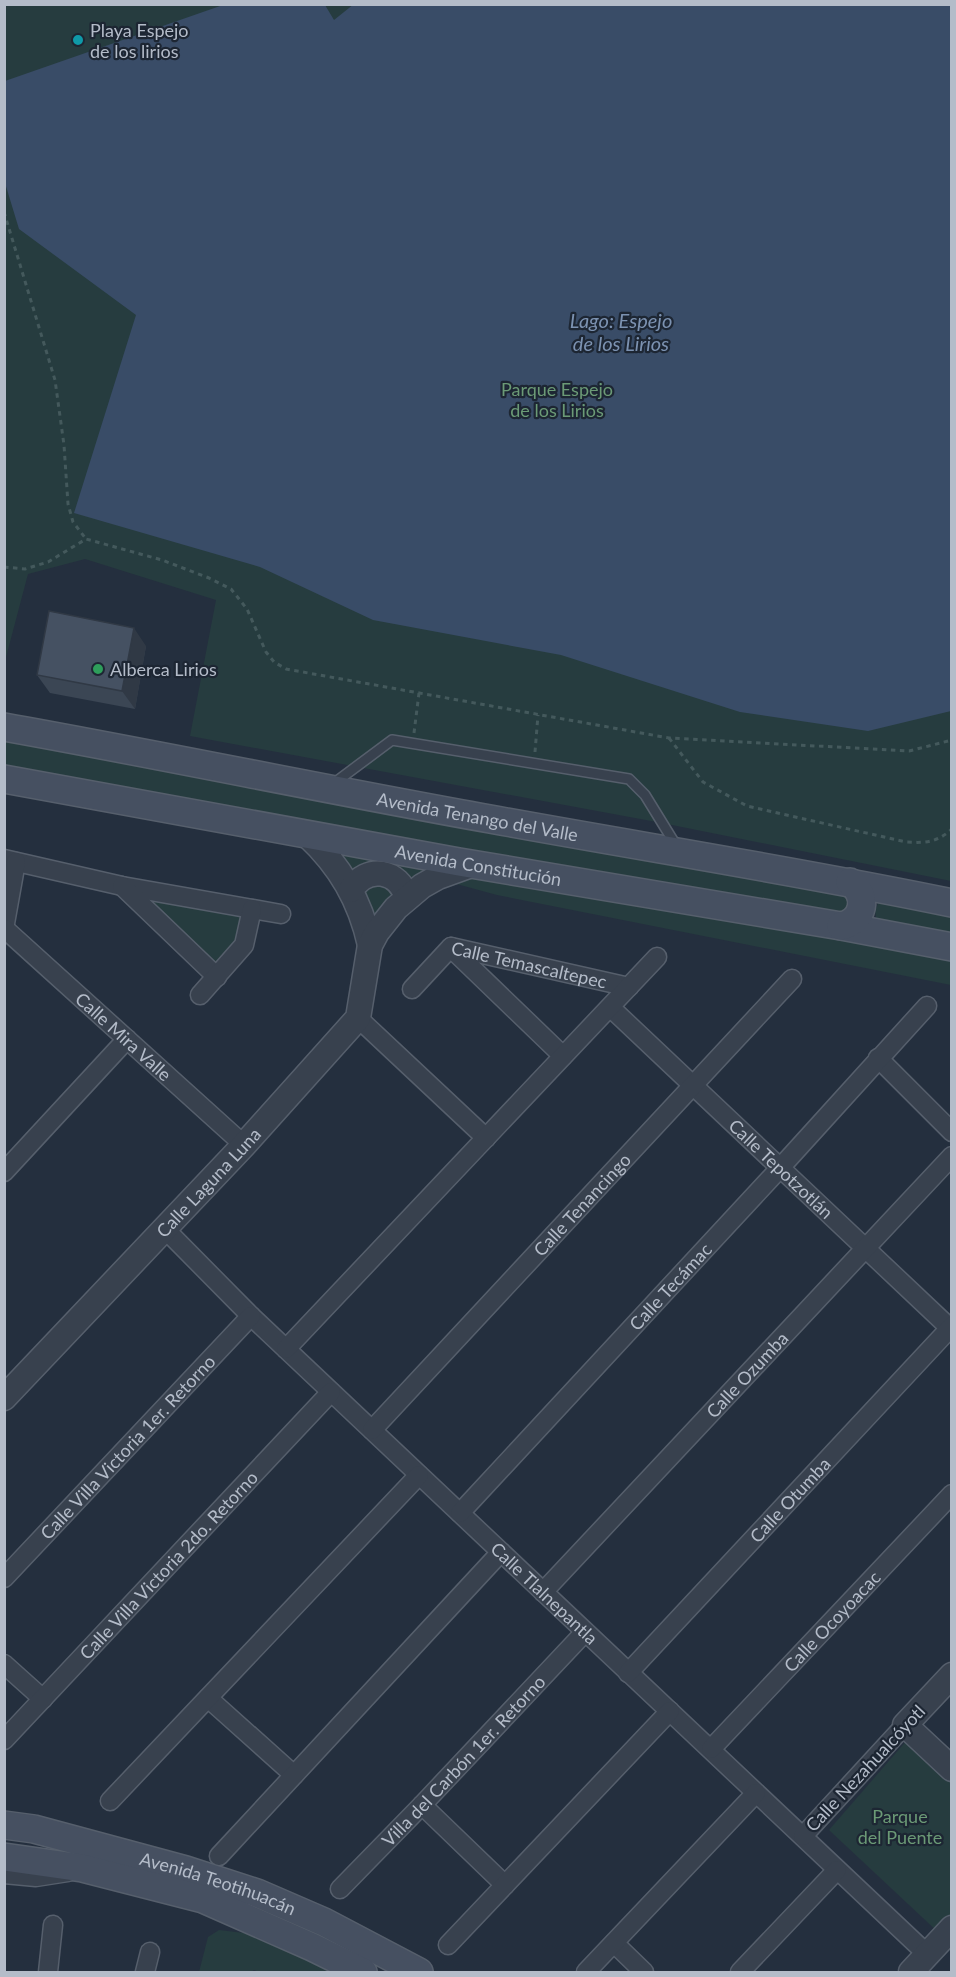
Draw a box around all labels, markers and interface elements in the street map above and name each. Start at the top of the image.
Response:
place label: Playa Espejo de los lirios [90,19,189,62]
marker: Playa Espejo de los lirios [71,33,85,47]
water label: Lago: Espejo de los Lirios [570,308,672,355]
park label: Parque Espejo de los Lirios [501,378,613,421]
place label: Alberca Lirios [110,658,217,680]
marker: Alberca Lirios [91,662,105,676]
street label: Avenida Tenango del Valle [375,787,580,846]
street label: Avenida Constitución [393,840,563,890]
street label: Calle Temascaltepec [449,936,609,993]
street label: Calle Mira Valle [71,987,176,1085]
street label: Calle Tepotzotlán [724,1114,838,1223]
street label: Calle Laguna Luna [151,1123,265,1242]
street label: Calle Tenancingo [529,1149,635,1261]
street label: Calle Tecámac [624,1238,716,1335]
street label: Calle Ozumba [701,1327,792,1422]
street label: Calle Villa Victoria 1er. Retorno [35,1350,220,1544]
street label: Calle Otumba [745,1453,835,1547]
street label: Calle Villa Victoria 2do. Retorno [75,1466,262,1664]
street label: Calle Tlalnepantla [486,1537,603,1649]
street label: Calle Ocoyoacac [779,1566,885,1676]
street label: Villa del Carbón 1er. Retorno [377,1670,550,1851]
street label: Calle Nezahualcóyotl [801,1700,929,1836]
park label: Parque del Puente [858,1805,942,1848]
street label: Avenida Teotihuacán [137,1847,299,1920]

